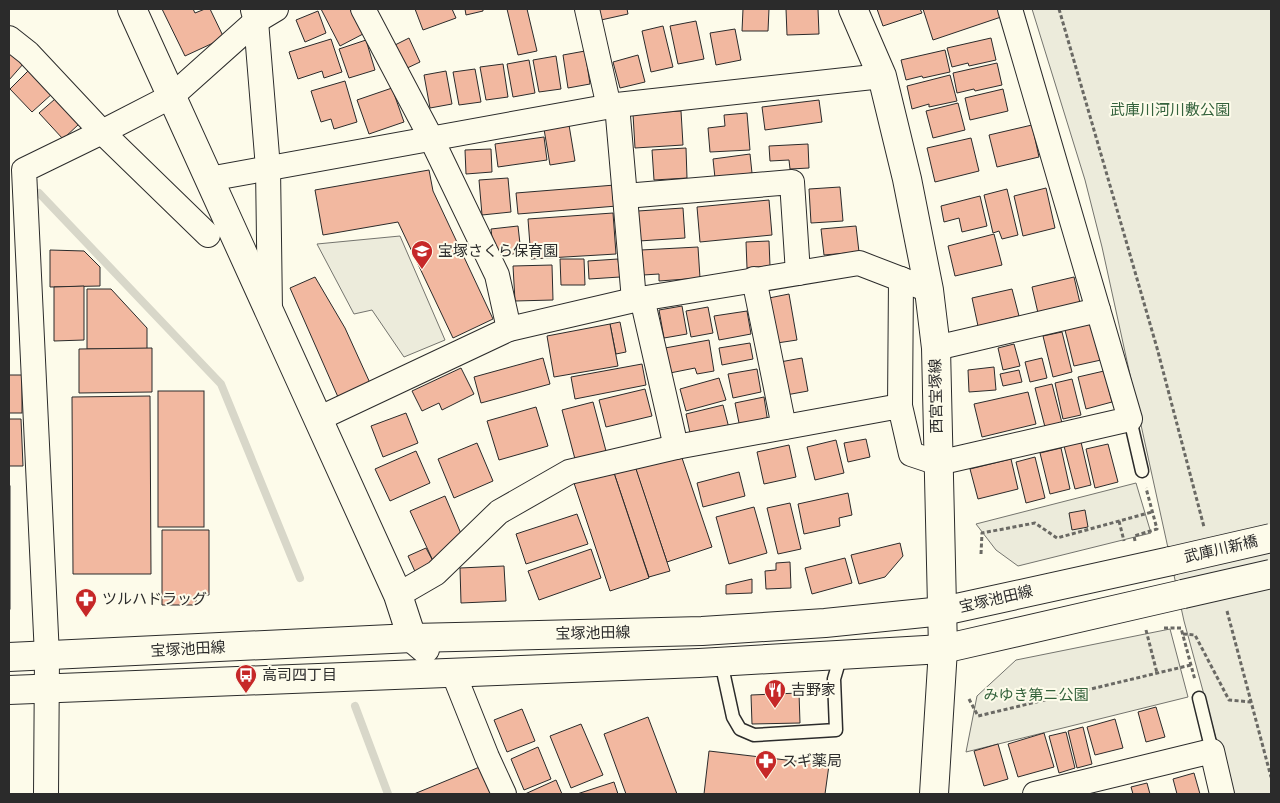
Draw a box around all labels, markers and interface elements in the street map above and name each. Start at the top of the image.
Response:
park label: 武庫川河川敷公園 [1110,101,1230,119]
school or university icon: 宝塚さくら保育園 [410,239,434,270]
place label: 宝塚さくら保育園 [438,242,558,260]
street label: 西宮宝塚線 [926,358,946,434]
street label: 武庫川新橋 [1182,532,1260,566]
street label: 宝塚池田線 [957,582,1035,616]
pharmacy icon: ツルハドラッグ [74,587,98,618]
place label: ツルハドラッグ [102,590,207,608]
street label: 宝塚池田線 [555,623,631,643]
street label: 宝塚池田線 [150,638,226,660]
bus stop icon: 高司四丁目 [234,663,258,694]
place label: 高司四丁目 [262,666,337,684]
restaurant icon: 吉野家 [763,678,787,709]
place label: 吉野家 [791,681,836,699]
park label: みゆき第ニ公園 [983,686,1089,704]
pharmacy icon: スギ薬局 [754,749,778,780]
place label: スギ薬局 [782,752,842,770]

